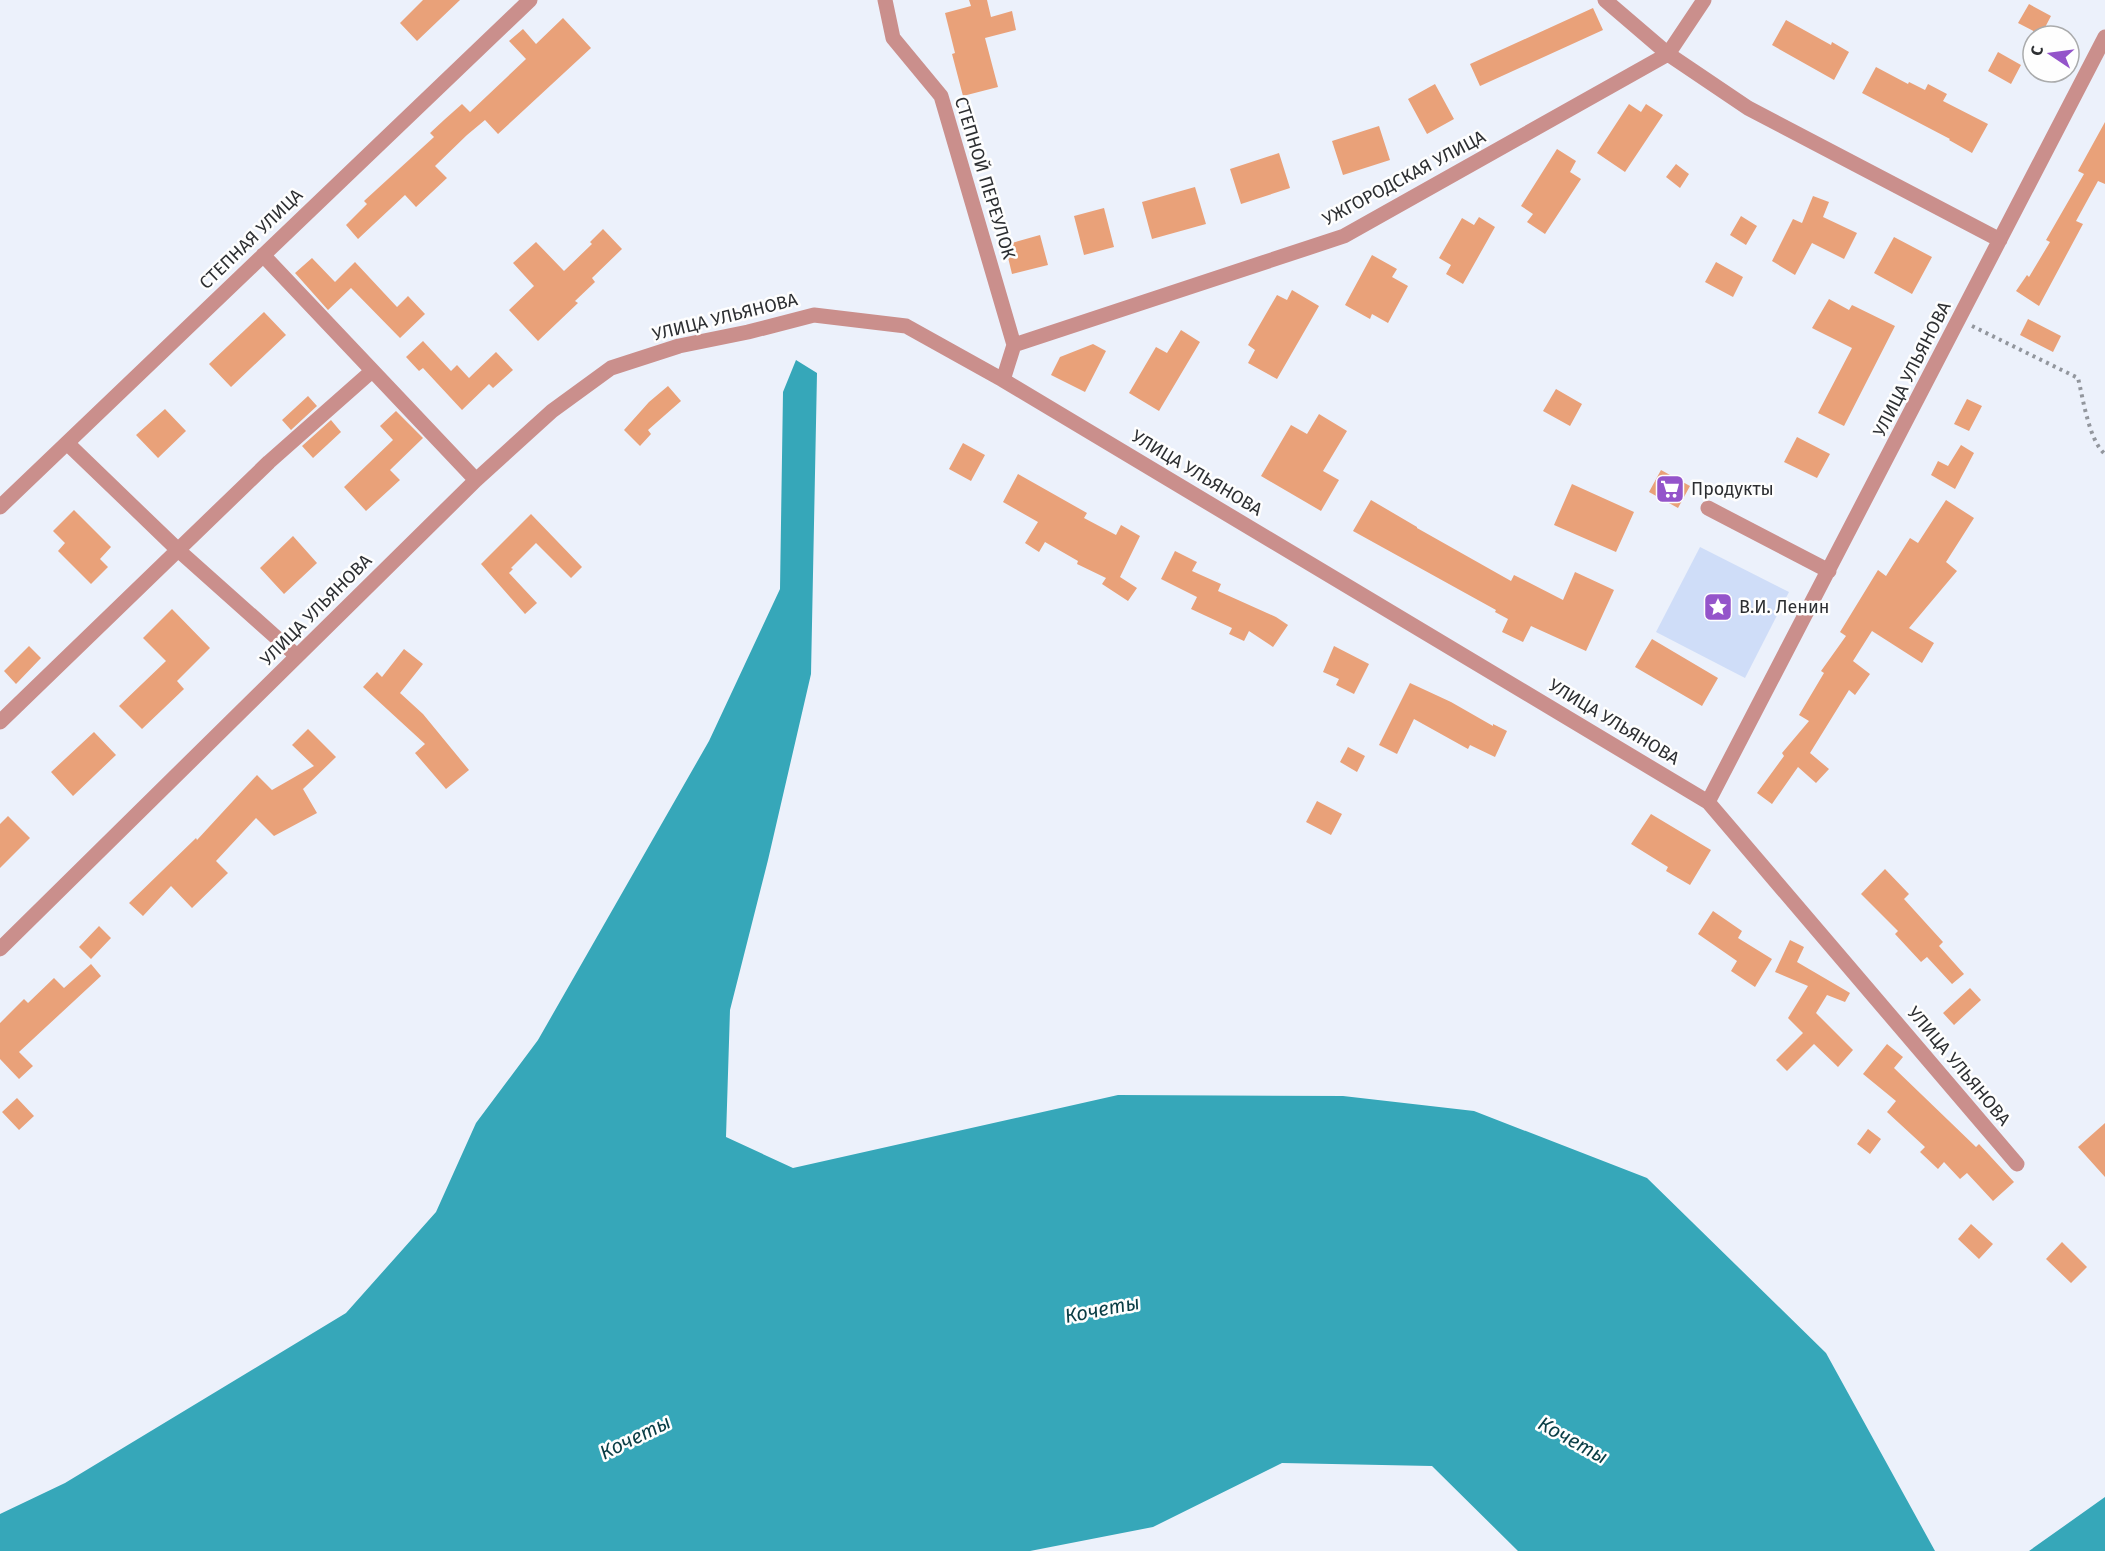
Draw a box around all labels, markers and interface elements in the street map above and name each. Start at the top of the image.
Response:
north arrow [2021,24,2081,84]
text: С [2027,43,2047,57]
street label: СТЕПНОЙ ПЕРЕУЛОК [950,94,1020,262]
street label: УЖГОРОДСКАЯ УЛИЦА [1319,125,1490,230]
street label: СТЕПНАЯ УЛИЦА [195,184,308,294]
street label: УЛИЦА УЛЬЯНОВА [650,288,800,346]
street label: УЛИЦА УЛЬЯНОВА [1868,297,1956,440]
street label: УЛИЦА УЛЬЯНОВА [1128,425,1267,521]
supermarket icon: Продукты [1654,473,1686,505]
place label: Продукты [1691,478,1774,500]
street label: УЛИЦА УЛЬЯНОВА [256,549,377,670]
place icon: В.И. Ленин [1702,591,1734,623]
place label: В.И. Ленин [1739,596,1829,618]
street label: УЛИЦА УЛЬЯНОВА [1545,674,1684,770]
street label: УЛИЦА УЛЬЯНОВА [1903,1002,2016,1131]
water label: Кочеты [1062,1290,1142,1328]
water label: Кочеты [596,1410,674,1464]
water label: Кочеты [1534,1411,1612,1469]

